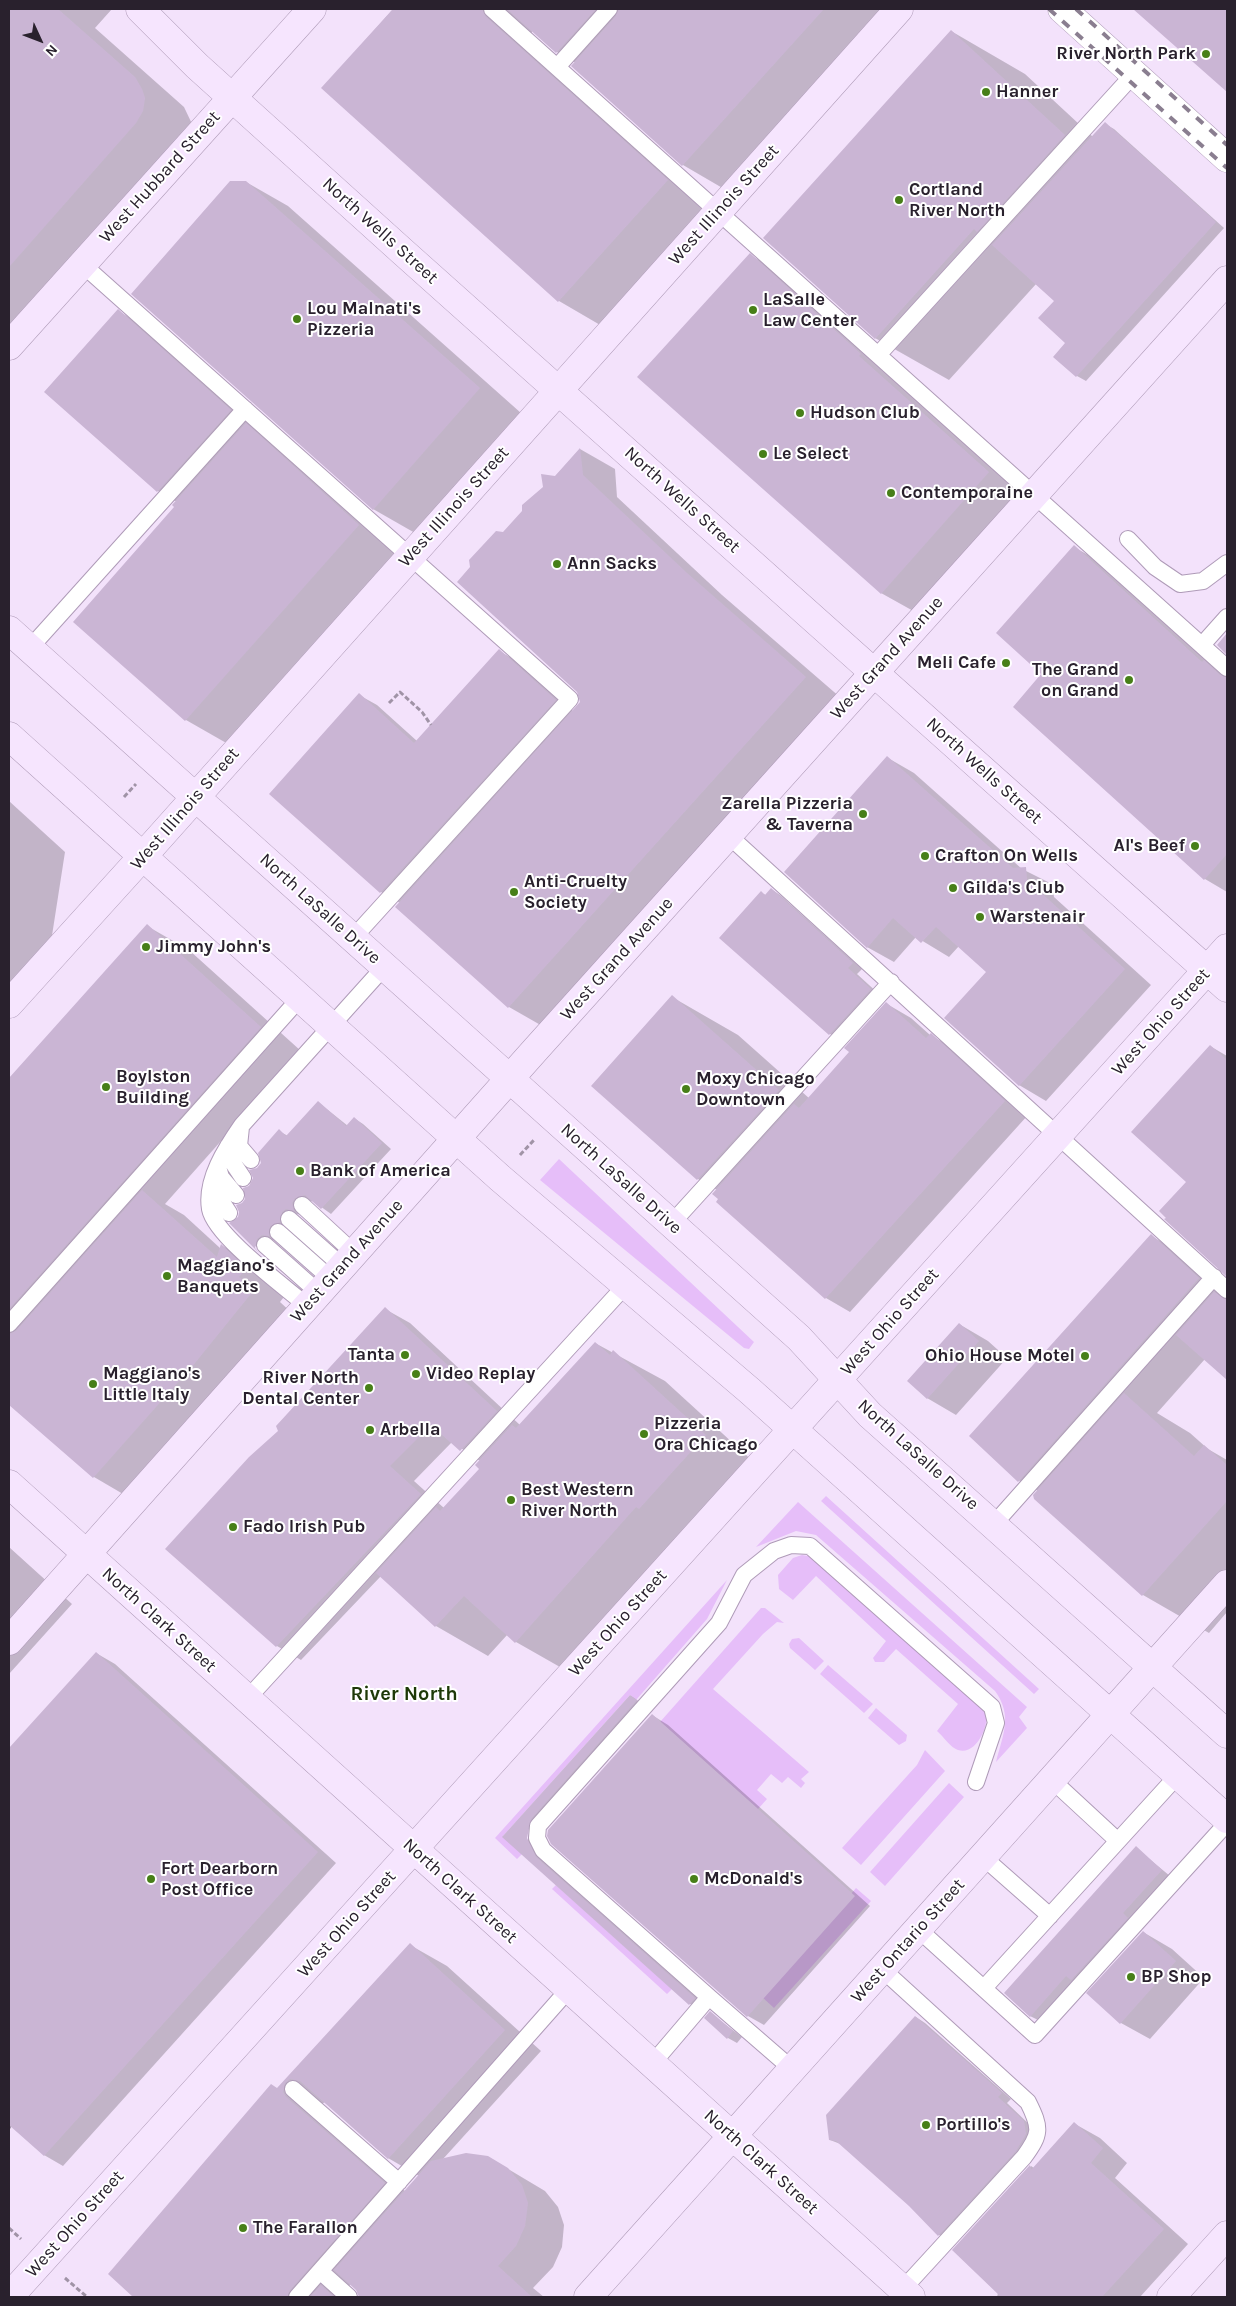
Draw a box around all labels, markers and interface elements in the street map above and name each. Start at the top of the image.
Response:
north arrow [15,15,65,65]
text: N [42,41,61,60]
place label: River North Park [1056,43,1196,65]
marker: River North Park [1200,48,1212,60]
place label: Hanner [996,81,1058,103]
marker: Hanner [980,86,992,98]
street label: West Hubbard Street [95,106,225,248]
street label: West Illinois Street [664,140,784,270]
street label: North Wells Street [318,173,442,289]
place label: Cortland River North [909,179,1005,222]
marker: Cortland River North [893,194,905,206]
place label: LaSalle Law Center [763,289,856,332]
place label: Lou Malnati's Pizzeria [307,298,421,340]
marker: LaSalle Law Center [747,304,759,316]
marker: Lou Malnati's Pizzeria [291,313,303,325]
place label: Hudson Club [810,402,920,424]
marker: Hudson Club [794,407,806,419]
street label: West Illinois Street [394,442,514,572]
street label: North Wells Street [620,442,744,558]
place label: Le Select [773,443,849,465]
marker: Le Select [757,448,769,460]
place label: Contemporaine [901,482,1033,504]
marker: Contemporaine [885,487,897,499]
place label: Ann Sacks [567,553,657,575]
marker: Ann Sacks [551,558,563,570]
street label: West Grand Avenue [826,592,948,724]
place label: Meli Cafe [917,652,996,674]
marker: Meli Cafe [1000,657,1012,669]
place label: The Grand on Grand [1032,659,1119,702]
marker: The Grand on Grand [1123,674,1135,686]
street label: North Wells Street [922,713,1046,829]
street label: West Illinois Street [126,743,244,875]
place label: Zarella Pizzeria & Taverna [721,793,853,836]
marker: Zarella Pizzeria & Taverna [857,808,869,820]
place label: Al's Beef [1114,835,1185,857]
marker: Al's Beef [1189,840,1201,852]
place label: Crafton On Wells [935,845,1078,867]
street label: North LaSalle Drive [255,849,385,969]
marker: Crafton On Wells [919,850,931,862]
place label: Anti-Cruelty Society [524,871,627,914]
place label: Gilda's Club [963,877,1065,899]
marker: Gilda's Club [947,882,959,894]
marker: Anti-Cruelty Society [508,886,520,898]
street label: West Grand Avenue [556,893,678,1025]
place label: Warstenair [990,906,1085,928]
marker: Warstenair [974,911,986,923]
place label: Jimmy John's [156,936,271,958]
marker: Jimmy John's [140,941,152,953]
street label: West Ohio Street [1107,964,1215,1080]
place label: Boylston Building [116,1066,190,1108]
place label: Moxy Chicago Downtown [696,1068,815,1110]
marker: Boylston Building [100,1081,112,1093]
marker: Moxy Chicago Downtown [680,1083,692,1095]
street label: North LaSalle Drive [556,1119,686,1239]
place label: Bank of America [310,1160,451,1182]
marker: Bank of America [294,1165,306,1177]
street label: West Grand Avenue [286,1195,408,1327]
place label: Maggiano's Banquets [177,1255,275,1298]
street label: West Ohio Street [836,1264,944,1380]
marker: Maggiano's Banquets [161,1270,173,1282]
place label: Tanta [348,1344,395,1366]
place label: Ohio House Motel [925,1345,1075,1367]
marker: Tanta [399,1349,411,1361]
marker: Ohio House Motel [1079,1350,1091,1362]
place label: Maggiano's Little Italy [103,1363,201,1406]
place label: Video Replay [426,1363,535,1385]
place label: River North Dental Center [242,1367,359,1410]
marker: Video Replay [410,1368,422,1380]
marker: Maggiano's Little Italy [87,1378,99,1390]
marker: River North Dental Center [363,1382,375,1394]
street label: North LaSalle Drive [853,1395,983,1515]
place label: Pizzeria Ora Chicago [654,1413,758,1456]
place label: Arbella [380,1419,440,1441]
marker: Arbella [364,1424,376,1436]
marker: Pizzeria Ora Chicago [638,1428,650,1440]
place label: Best Western River North [521,1479,634,1522]
marker: Best Western River North [505,1494,517,1506]
place label: Fado Irish Pub [243,1516,365,1538]
marker: Fado Irish Pub [227,1521,239,1533]
street label: North Clark Street [97,1563,221,1677]
street label: West Ohio Street [564,1565,672,1681]
district label: River North [350,1682,458,1706]
street label: North Clark Street [398,1834,522,1948]
place label: Fort Dearborn Post Office [161,1858,278,1900]
street label: West Ohio Street [293,1866,401,1982]
place label: McDonald's [704,1868,803,1890]
marker: Fort Dearborn Post Office [145,1873,157,1885]
marker: McDonald's [688,1873,700,1885]
street label: West Ontario Street [847,1874,969,2008]
place label: BP Shop [1141,1966,1212,1988]
marker: BP Shop [1125,1971,1137,1983]
street label: North Clark Street [699,2105,823,2219]
place label: Portillo's [936,2114,1011,2136]
marker: Portillo's [920,2119,932,2131]
street label: West Ohio Street [21,2166,129,2282]
place label: The Farallon [253,2217,358,2239]
marker: The Farallon [237,2222,249,2234]

